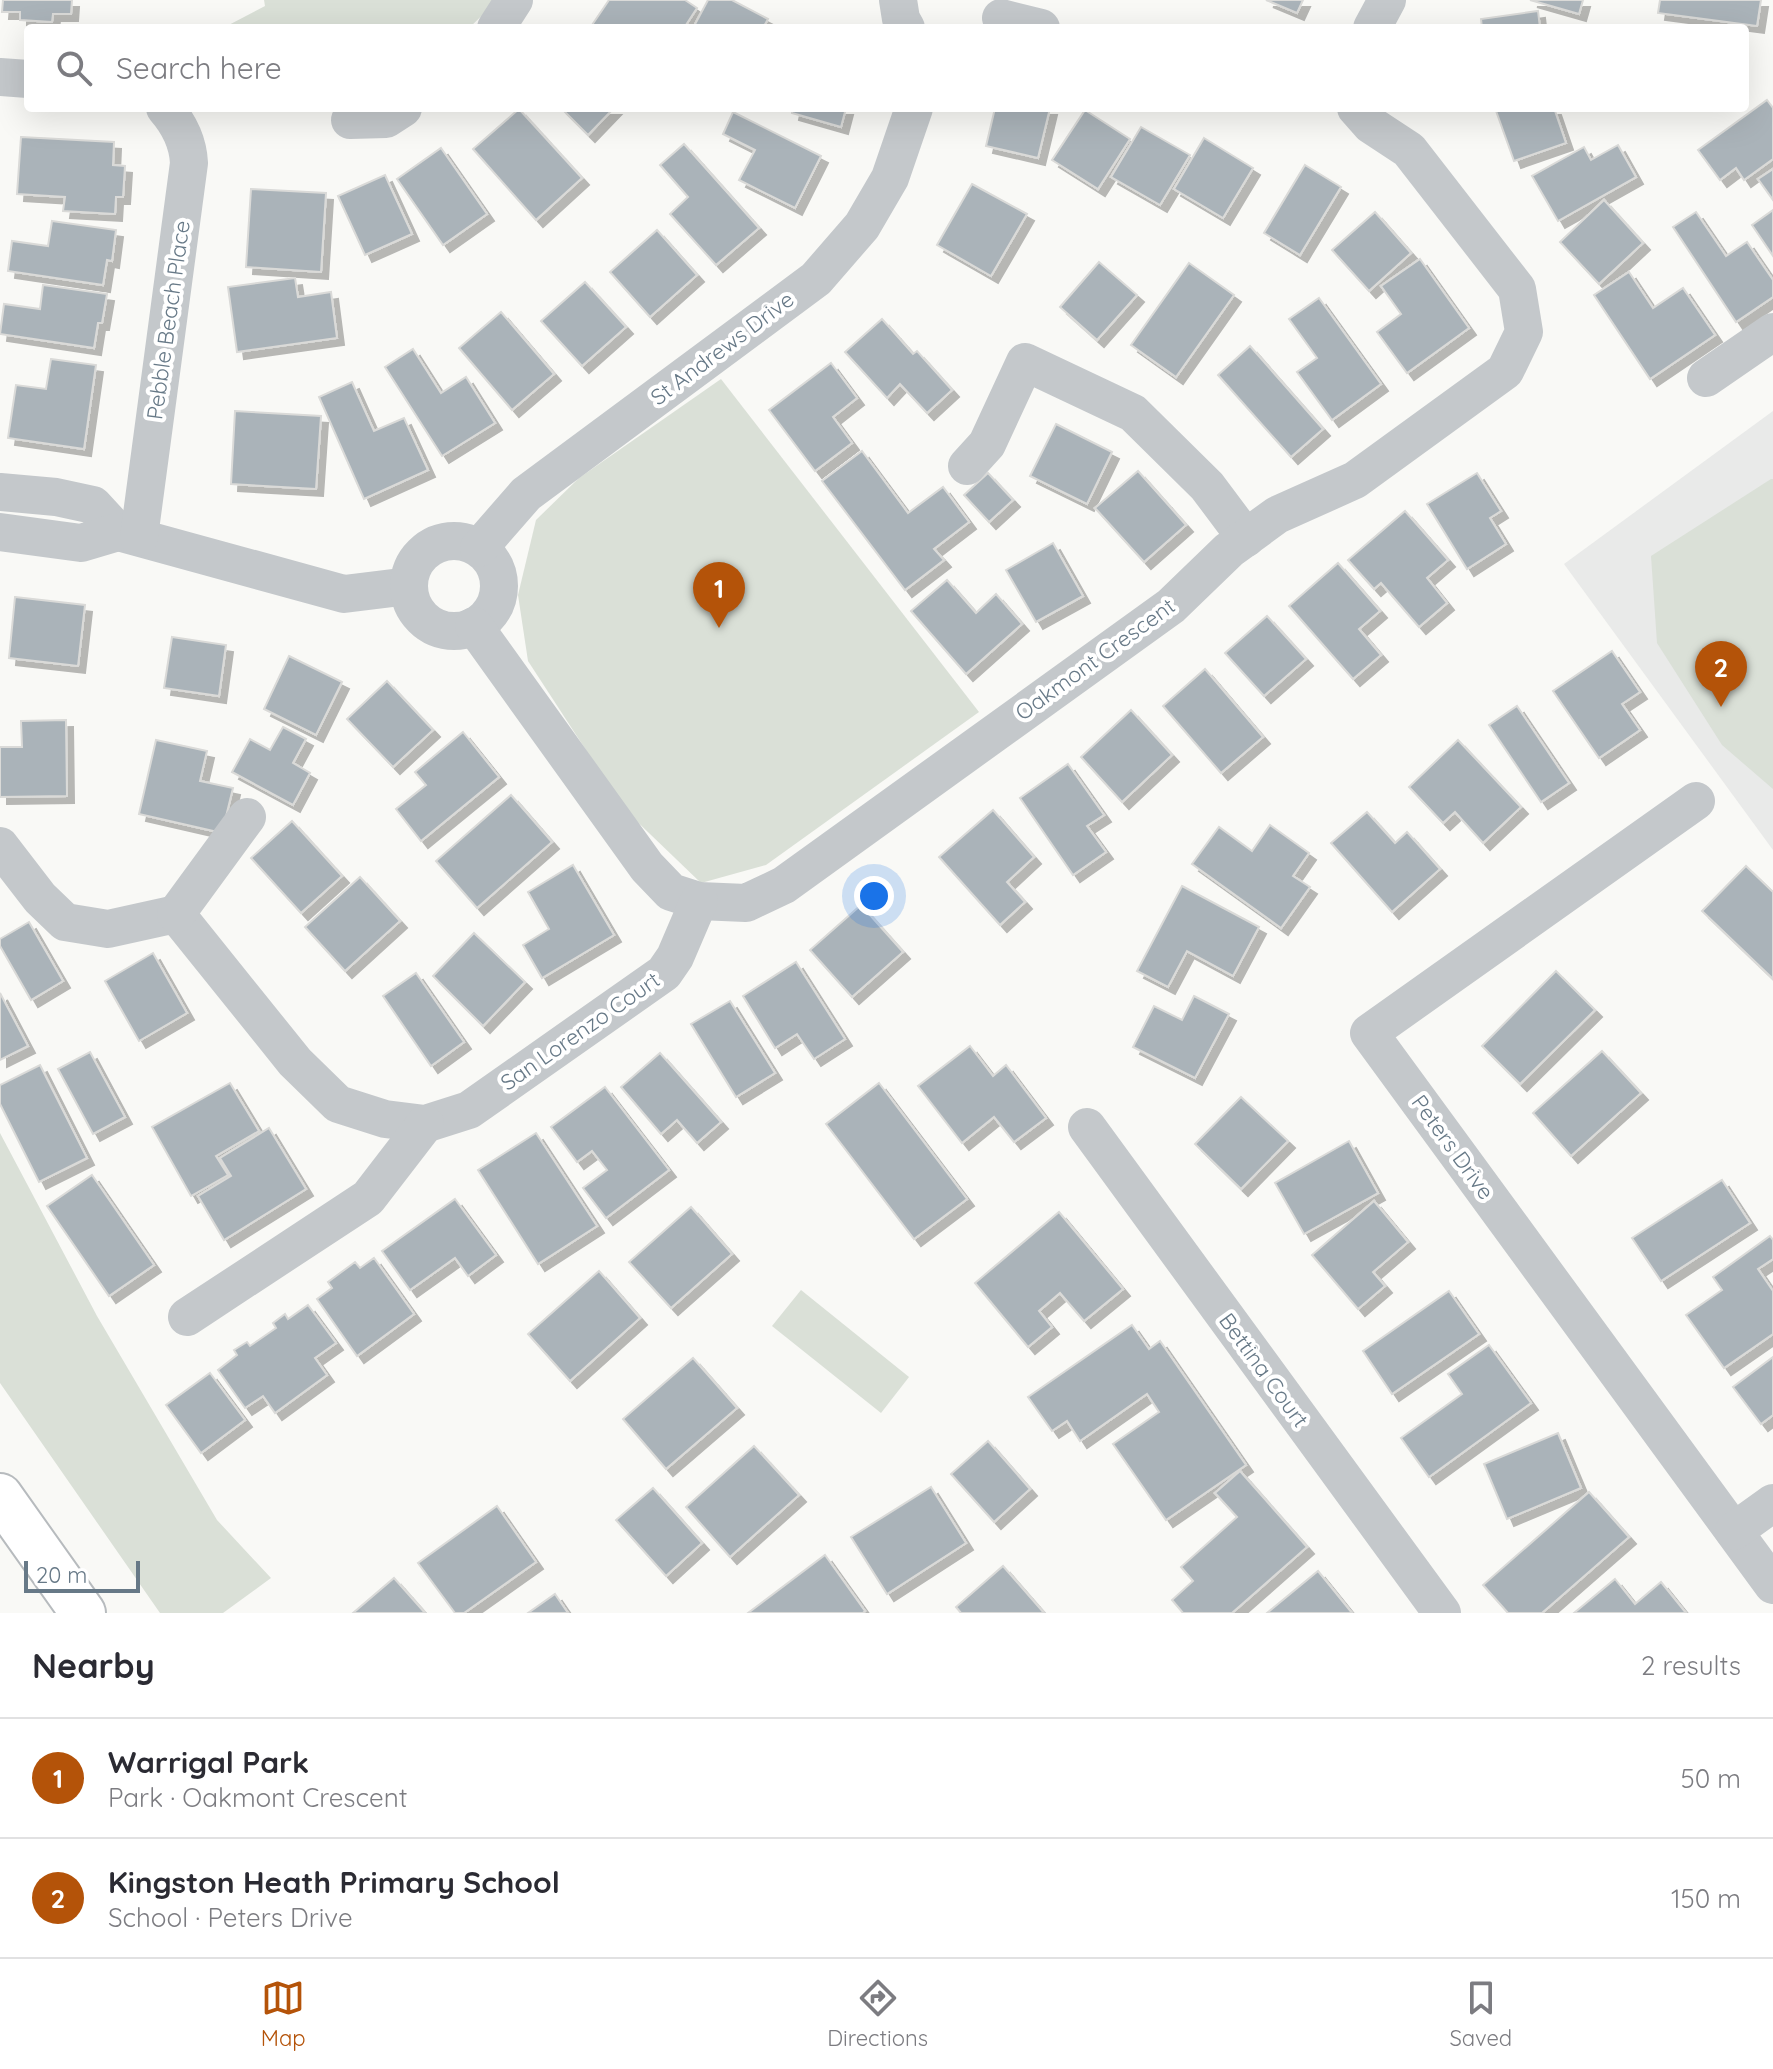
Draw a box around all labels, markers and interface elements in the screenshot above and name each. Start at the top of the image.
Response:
search box [24,24,1749,112]
icon: search [52,46,96,90]
text: Search here [116,49,282,87]
street label: Pebble Beach Place [140,219,196,421]
street label: St Andrews Drive [645,285,799,411]
pin: 1 [693,562,745,628]
street label: Oakmont Crescent [1010,592,1180,726]
pin: 2 [1695,641,1747,707]
your location [854,876,894,916]
street label: San Lorenzo Court [495,966,665,1096]
street label: Peters Drive [1406,1089,1500,1205]
street label: Bettina Court [1213,1307,1315,1433]
scale bar [24,1557,140,1593]
text: 20 m [36,1561,87,1589]
text: Nearby [32,1644,155,1687]
text: 2 results [1641,1649,1741,1682]
text: Warrigal Park [108,1743,309,1781]
text: 1 [53,1762,63,1795]
text: 50 m [1681,1762,1741,1795]
text: Park · Oakmont Crescent [108,1781,408,1814]
text: Kingston Heath Primary School [108,1863,560,1901]
text: 2 [51,1882,65,1915]
text: 150 m [1671,1882,1741,1915]
text: School · Peters Drive [108,1901,353,1934]
tab: Map [261,1976,306,2052]
tab: Directions [827,1976,928,2052]
tab: Saved [1449,1976,1512,2052]

